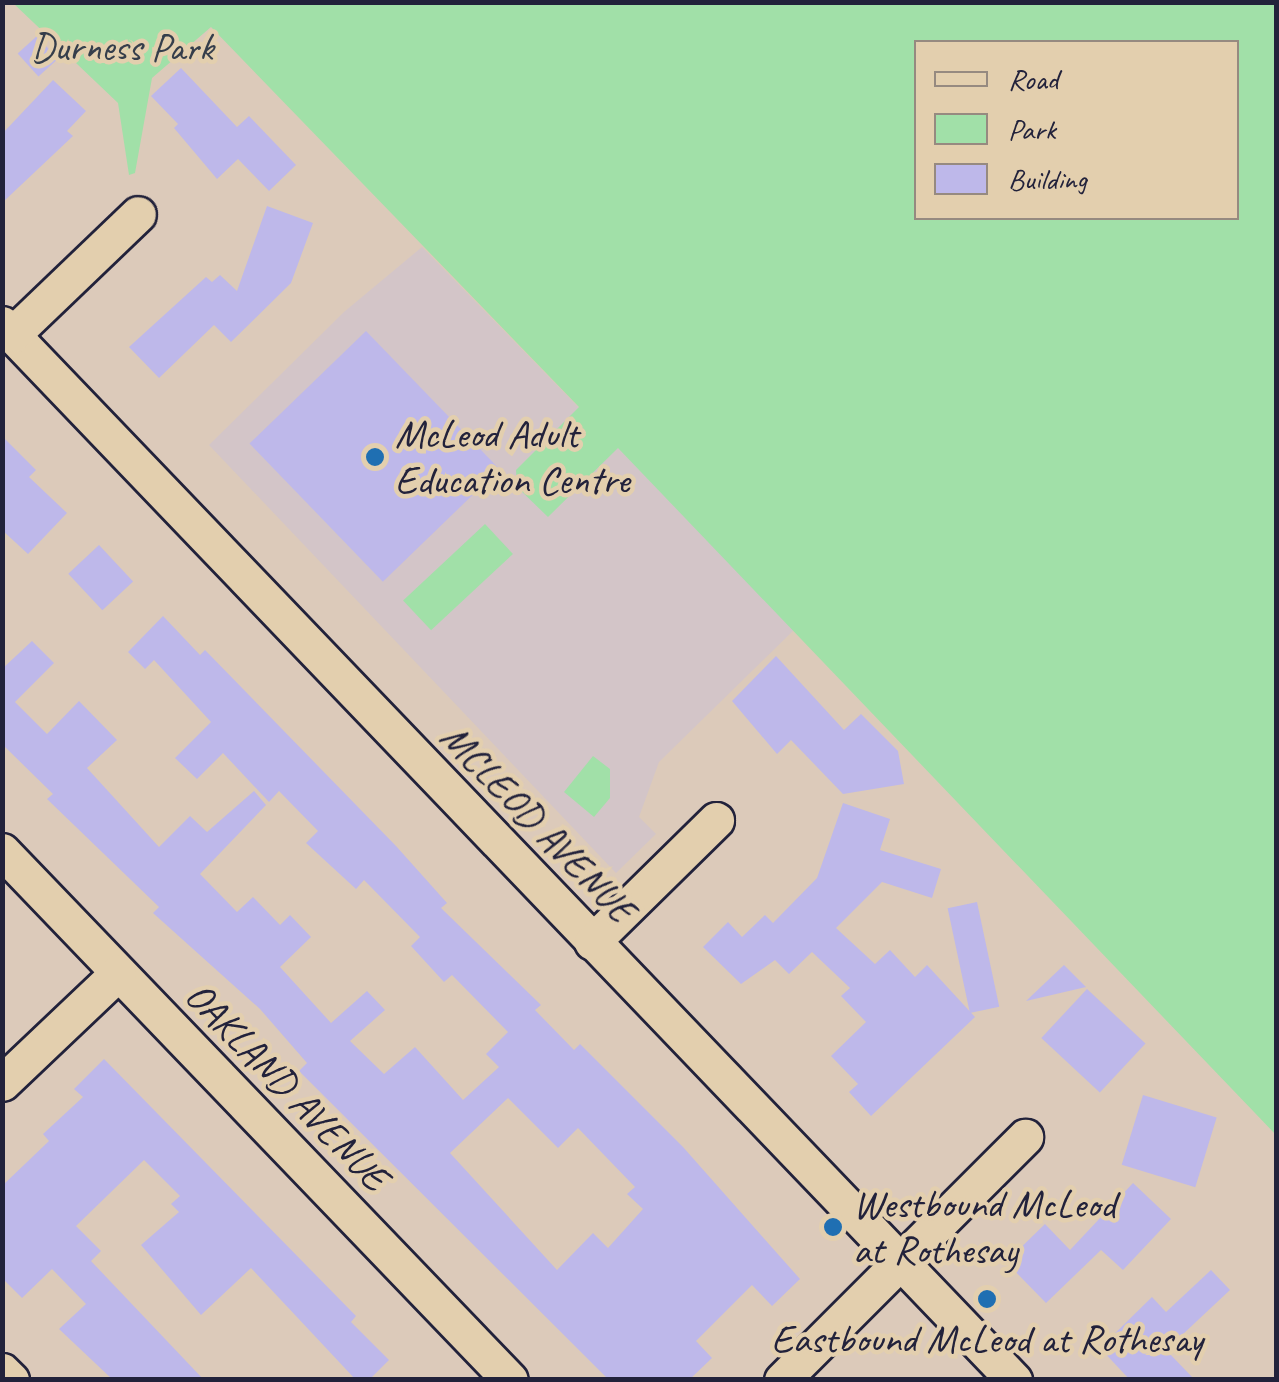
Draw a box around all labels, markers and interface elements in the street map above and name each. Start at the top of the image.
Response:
park label: Durness Park [30,23,214,71]
legend [914,40,1239,220]
text: Road [1008,60,1058,98]
text: Park [1008,110,1056,148]
text: Building [1008,160,1087,198]
place label: McLeod Adult Education Centre [395,410,629,504]
marker: McLeod Adult Education Centre [364,446,386,468]
street label: MCLEOD AVENUE [430,713,646,933]
street label: OAKLAND AVENUE [175,972,399,1200]
place label: Westbound McLeod at Rothesay [853,1180,1115,1274]
marker: Westbound McLeod at Rothesay [822,1216,844,1238]
marker: Eastbound McLeod at Rothesay [976,1288,998,1310]
place label: Eastbound McLeod at Rothesay [771,1315,1203,1363]

